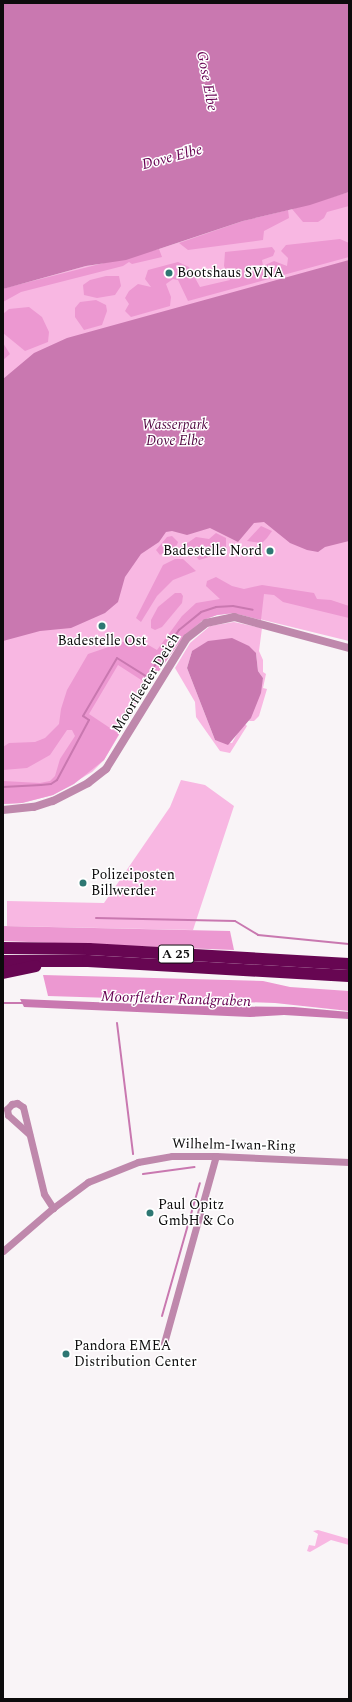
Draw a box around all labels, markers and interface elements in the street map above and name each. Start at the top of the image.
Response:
water label: Gose Elbe [192,49,222,113]
water label: Dove Elbe [140,140,204,174]
place label: Bootshaus SVNA [177,265,284,281]
marker: Bootshaus SVNA [164,268,174,278]
park label: Wasserpark Dove Elbe [142,417,208,450]
place label: Badestelle Nord [163,543,262,559]
marker: Badestelle Nord [265,546,275,556]
marker: Badestelle Ost [97,621,107,631]
street label: Moorfleeter Deich [109,630,183,736]
place label: Badestelle Ost [58,633,146,649]
place label: Polizeiposten Billwerder [91,867,175,900]
marker: Polizeiposten Billwerder [78,878,88,888]
road number: A 25 [158,943,194,965]
water label: Moorflether Randgraben [101,987,251,1011]
street label: Wilhelm-Iwan-Ring [172,1136,296,1154]
place label: Paul Opitz GmbH & Co [158,1197,234,1230]
marker: Paul Opitz GmbH & Co [145,1208,155,1218]
place label: Pandora EMEA Distribution Center [74,1338,197,1370]
marker: Pandora EMEA Distribution Center [61,1349,71,1359]

